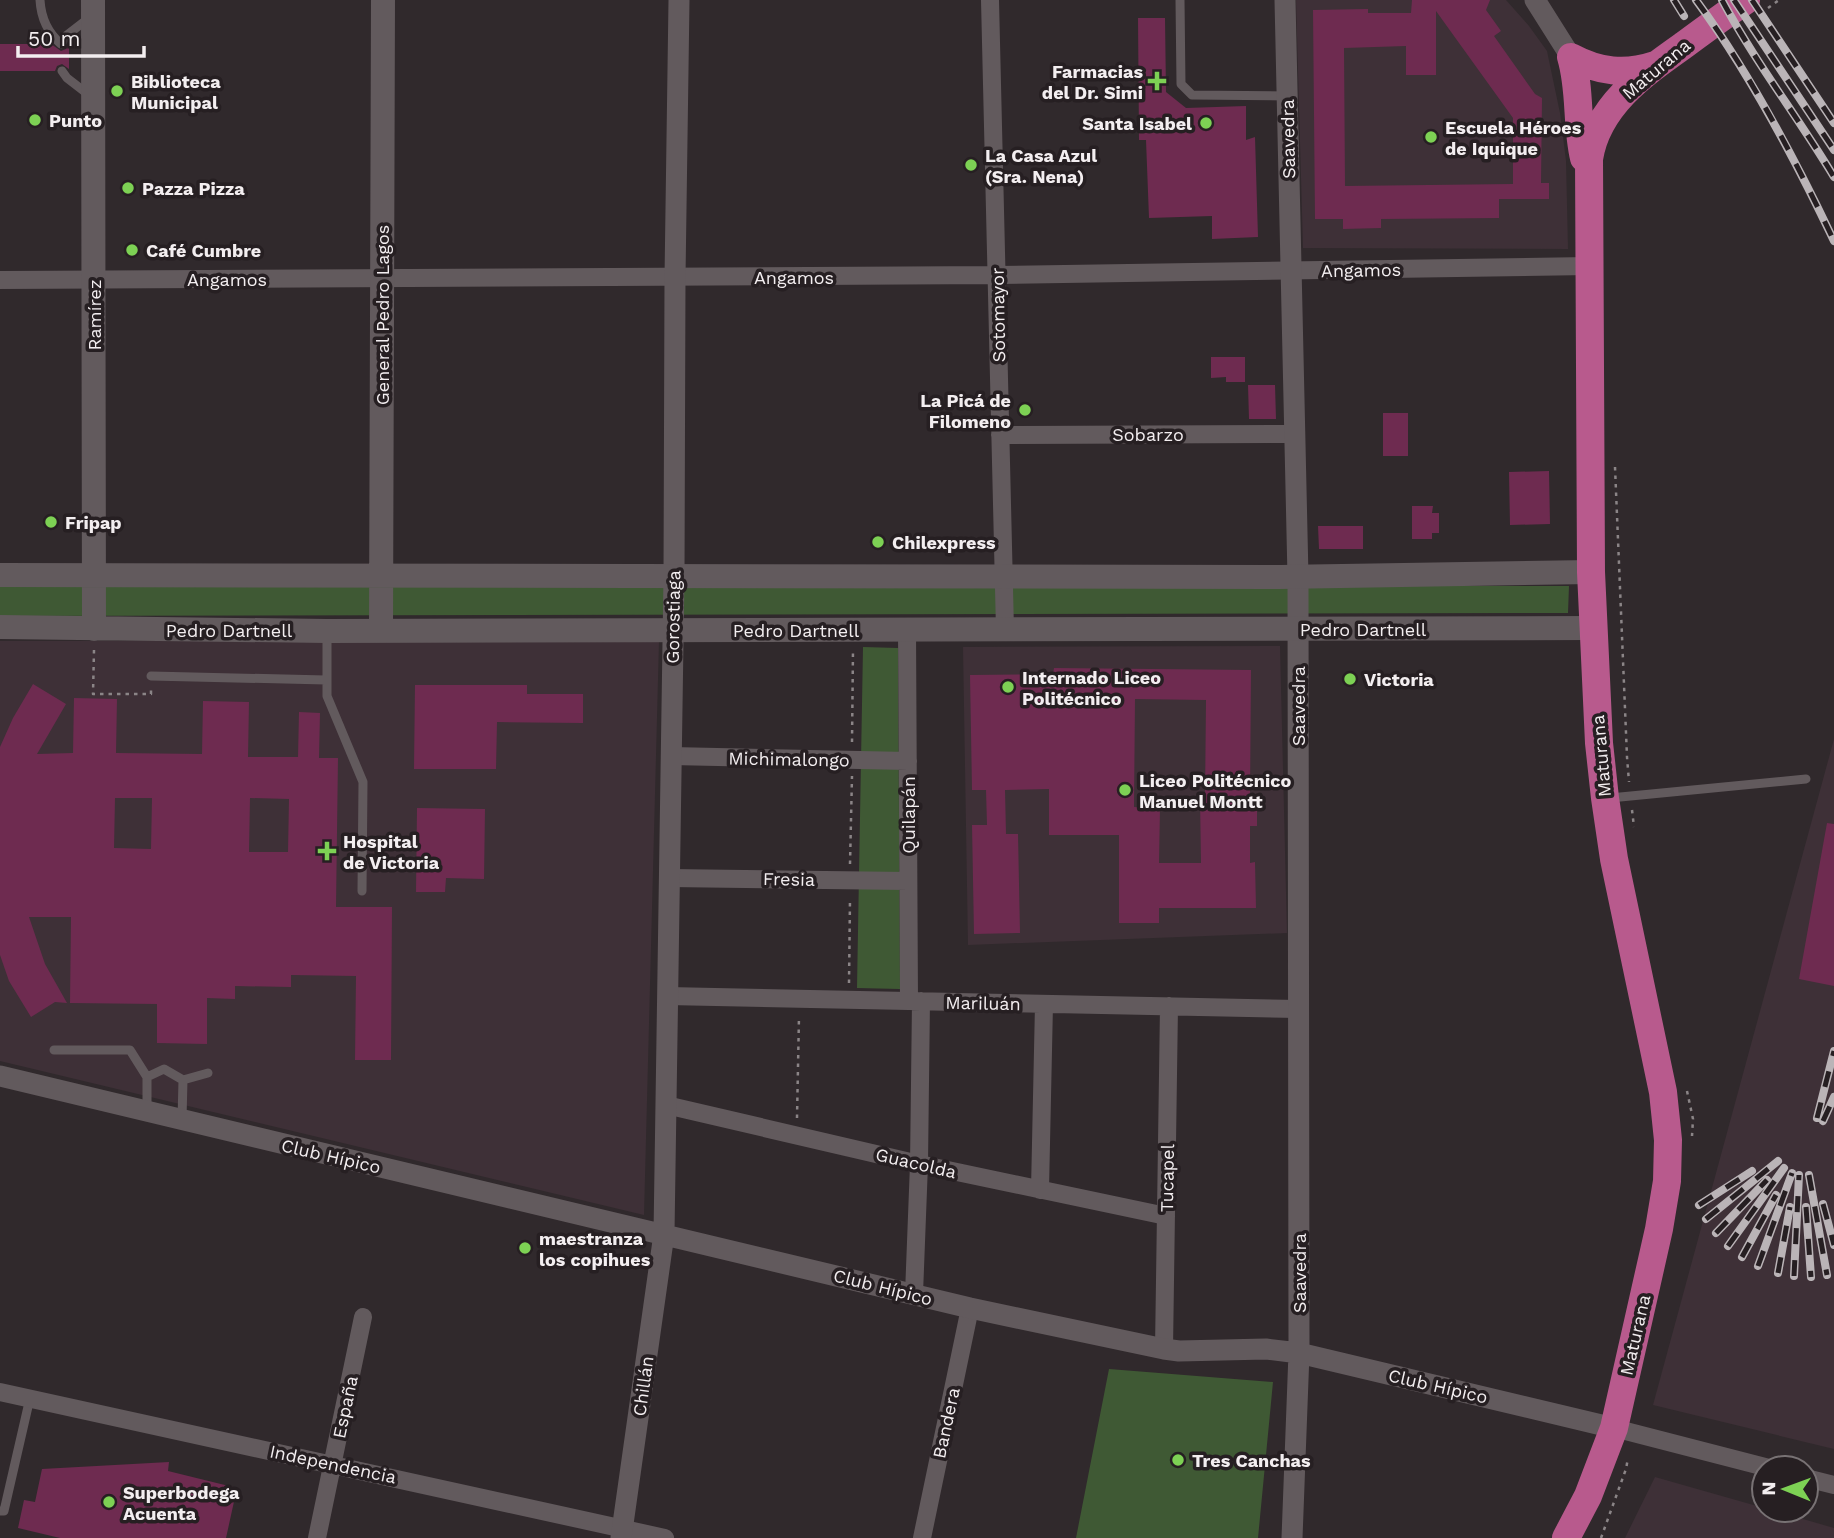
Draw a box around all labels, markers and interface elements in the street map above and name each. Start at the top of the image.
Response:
scale bar [18,14,144,58]
text: 50 m [28,26,80,51]
street label: Maturana [1618,34,1694,104]
place label: Farmacias del Dr. Simi [1042,61,1143,103]
place label: Biblioteca Municipal [131,71,221,113]
marker: Farmacias del Dr. Simi [1149,73,1165,89]
marker: Biblioteca Municipal [109,83,125,99]
street label: Saavedra [1277,99,1299,179]
place label: Punto [49,110,102,131]
marker: Punto [27,112,43,128]
place label: Santa Isabel [1082,113,1192,134]
marker: Santa Isabel [1198,115,1214,131]
place label: Escuela Héroes de Iquique [1445,117,1582,159]
marker: Escuela Héroes de Iquique [1423,129,1439,145]
place label: La Casa Azul (Sra. Nena) [985,145,1097,187]
marker: La Casa Azul (Sra. Nena) [963,157,979,173]
place label: Pazza Pizza [142,178,245,199]
marker: Pazza Pizza [120,180,136,196]
street label: General Pedro Lagos [372,225,393,405]
place label: Café Cumbre [146,240,261,261]
marker: Café Cumbre [124,242,140,258]
street label: Angamos [1321,259,1401,281]
street label: Angamos [754,267,834,288]
street label: Sotomayor [987,267,1009,363]
street label: Angamos [187,269,267,290]
street label: Ramírez [84,279,105,351]
place label: La Picá de Filomeno [920,390,1011,432]
marker: La Picá de Filomeno [1017,402,1033,418]
street label: Sobarzo [1112,424,1184,445]
place label: Fripap [65,512,122,533]
marker: Fripap [43,514,59,530]
place label: Chilexpress [892,532,996,553]
marker: Chilexpress [870,534,886,550]
street label: Gorostiaga [662,570,684,664]
street label: Pedro Dartnell [1300,619,1427,640]
street label: Pedro Dartnell [166,620,293,641]
street label: Pedro Dartnell [733,620,860,641]
street label: Saavedra [1288,666,1309,746]
place label: Internado Liceo Politécnico [1022,667,1161,709]
place label: Victoria [1364,669,1434,690]
marker: Victoria [1342,671,1358,687]
marker: Internado Liceo Politécnico [1000,679,1016,695]
street label: Maturana [1587,714,1615,798]
street label: Michimalongo [728,747,850,771]
place label: Liceo Politécnico Manuel Montt [1139,770,1291,812]
street label: Quilapán [898,776,919,854]
marker: Liceo Politécnico Manuel Montt [1117,782,1133,798]
place label: Hospital de Victoria [343,831,440,873]
marker: Hospital de Victoria [317,841,337,861]
street label: Fresia [763,868,815,890]
street label: Mariluán [945,992,1021,1014]
street label: Club Hípico [279,1134,383,1178]
street label: Tucapel [1156,1143,1178,1212]
street label: Guacolda [874,1144,958,1182]
place label: maestranza los copihues [539,1228,651,1270]
street label: Saavedra [1289,1233,1310,1313]
marker: maestranza los copihues [517,1240,533,1256]
street label: Club Hípico [831,1265,935,1309]
street label: Maturana [1616,1293,1654,1377]
street label: Chillán [628,1355,658,1417]
street label: Club Hípico [1386,1364,1490,1408]
street label: España [328,1374,362,1440]
street label: Bandera [928,1386,964,1460]
street label: Independencia [268,1440,398,1488]
place label: Tres Canchas [1192,1450,1311,1471]
marker: Tres Canchas [1170,1452,1186,1468]
north arrow [1750,1454,1820,1524]
text: N [1757,1481,1780,1496]
place label: Superbodega Acuenta [123,1482,240,1524]
marker: Superbodega Acuenta [101,1494,117,1510]

